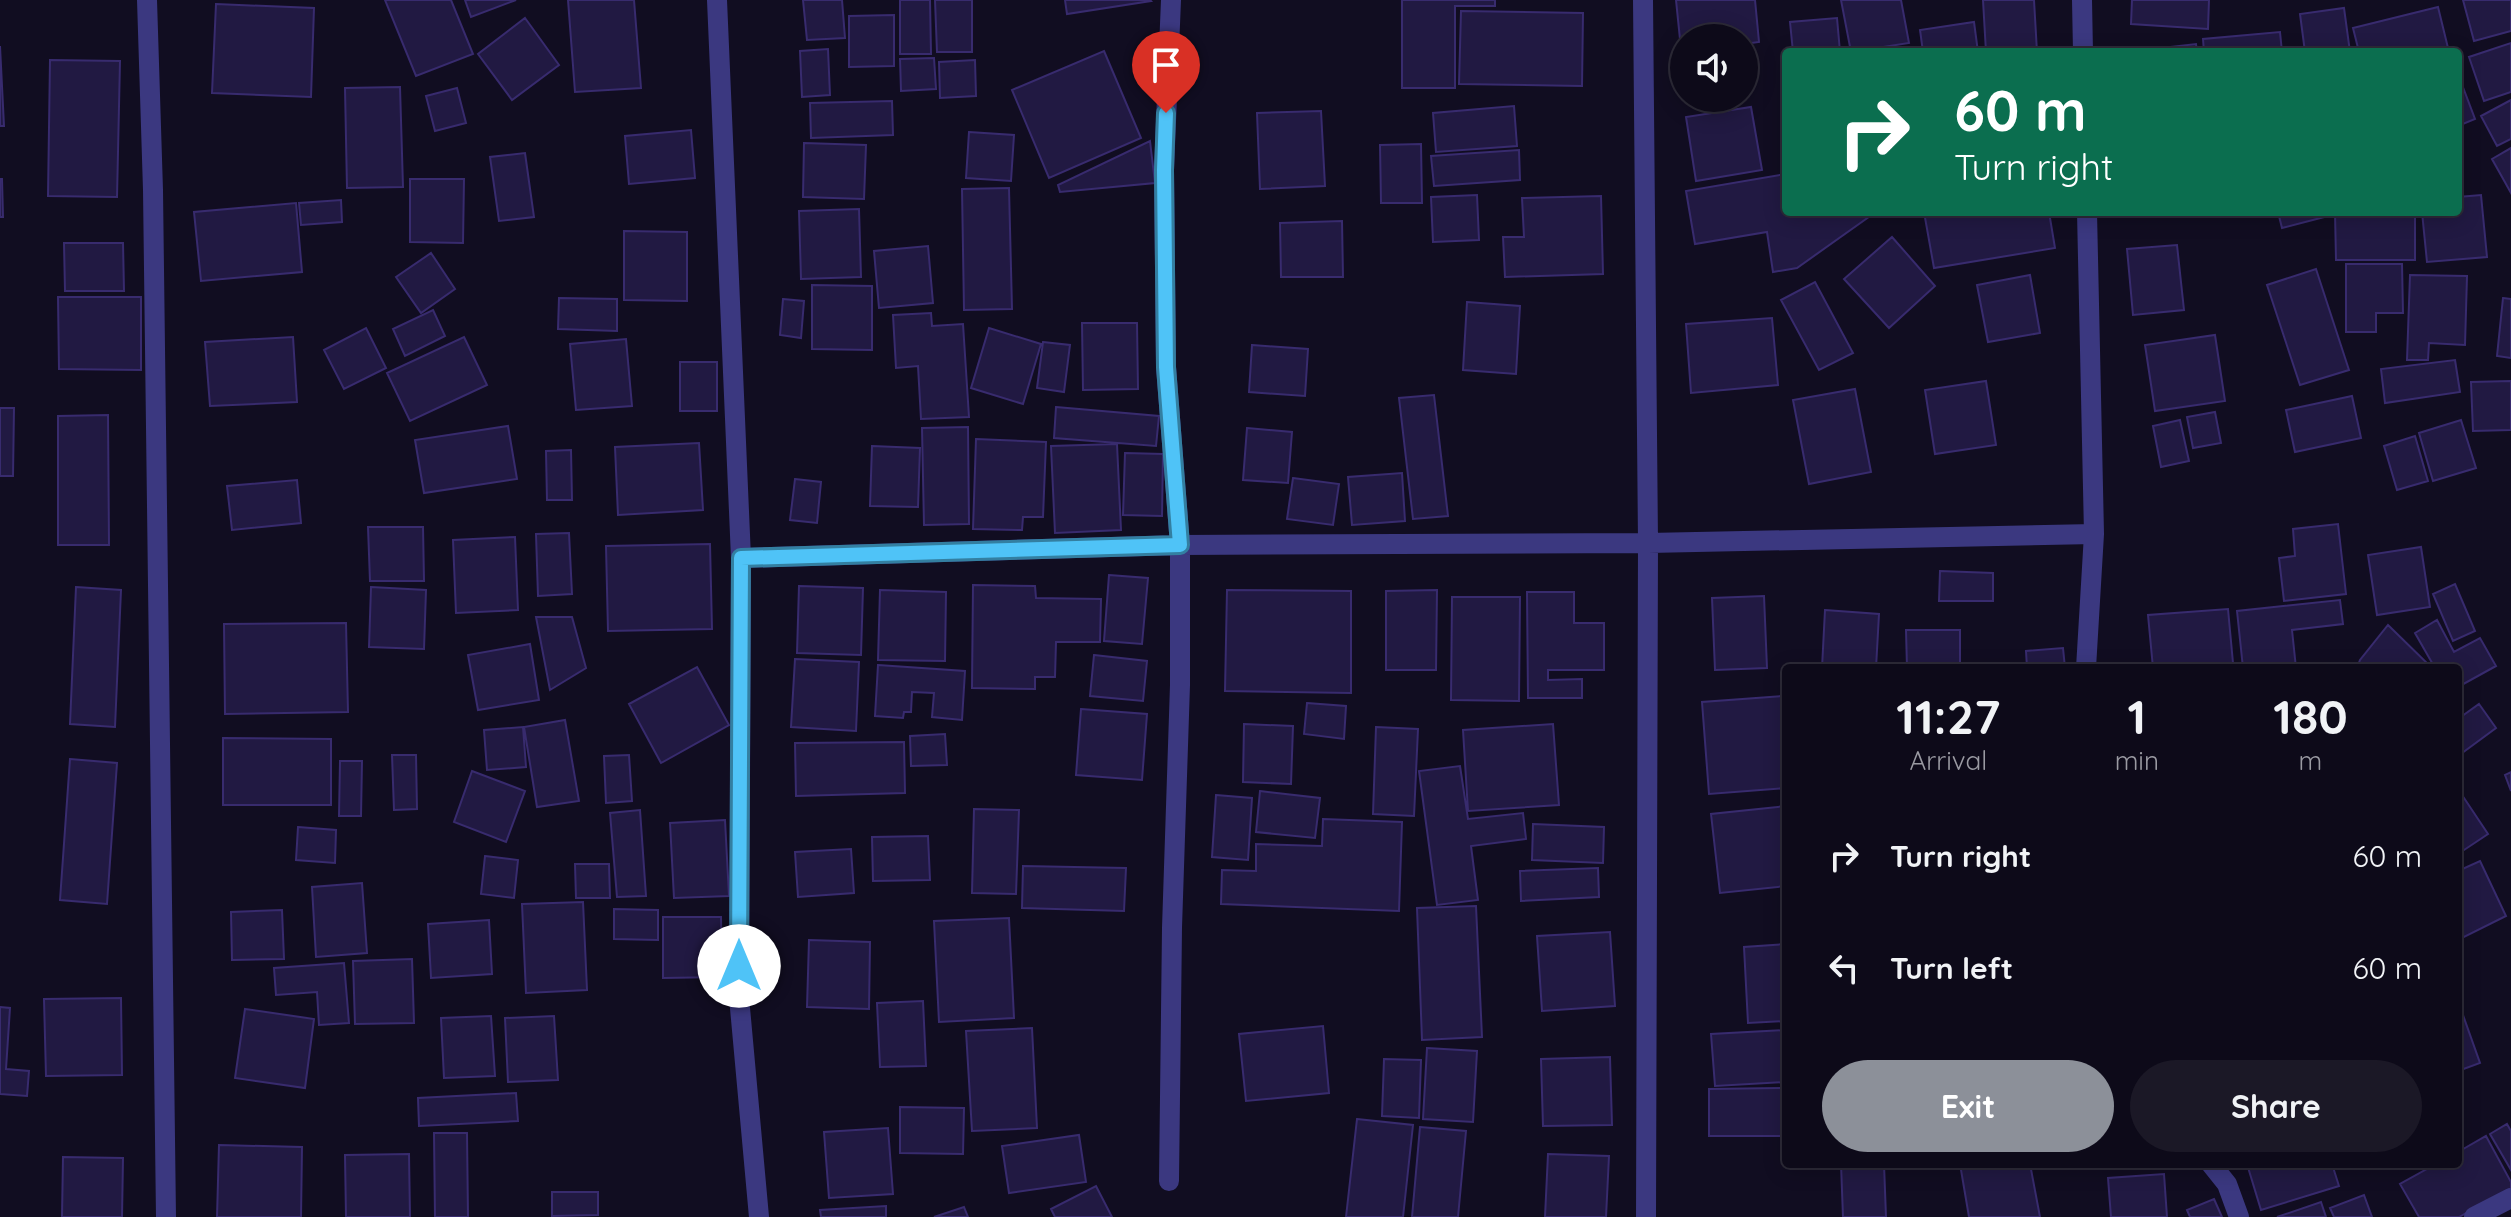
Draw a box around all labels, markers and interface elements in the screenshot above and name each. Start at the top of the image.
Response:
map controls [1670,24,1758,112]
button: sound [1670,24,1758,112]
pin [1132,31,1200,113]
icon: arrive [1144,43,1188,87]
text: 60 m [1954,75,2087,145]
icon: right [1822,80,1926,184]
text: Turn right [1954,144,2113,189]
text: 11:27 [1896,686,2000,746]
text: 1 [2127,686,2146,746]
text: 180 [2273,686,2348,746]
text: Arrival [1909,744,1987,777]
text: min [2115,744,2159,777]
text: m [2299,744,2322,777]
icon: right [1822,834,1866,878]
text: Turn right [1890,837,2031,875]
text: 60 m [2352,837,2422,875]
position arrow [697,924,781,1008]
icon: left [1822,946,1866,990]
text: Turn left [1890,949,2013,987]
text: 60 m [2352,949,2422,987]
button: Exit [1822,1060,2114,1152]
button: Share [2130,1060,2422,1152]

